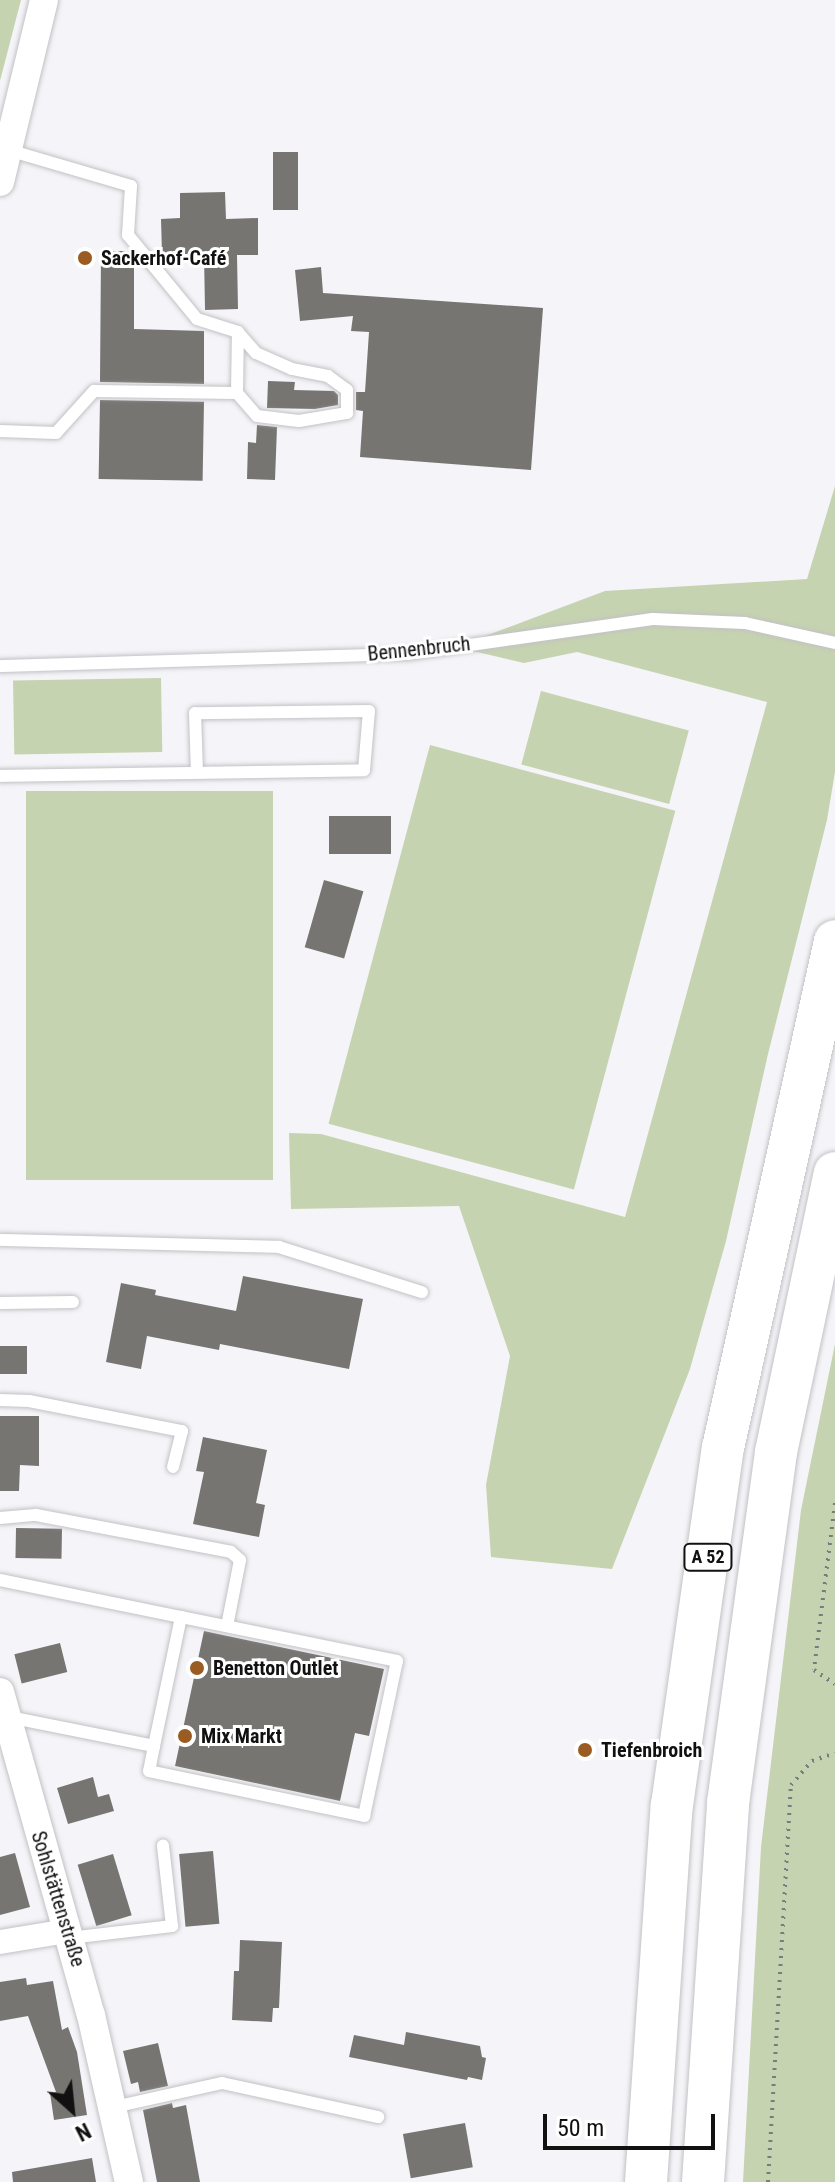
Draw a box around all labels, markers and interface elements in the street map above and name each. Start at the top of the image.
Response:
place label: Sackerhof-Café [101,246,226,270]
marker: Sackerhof-Café [76,249,94,267]
street label: Bennenbruch [366,632,472,666]
road number: A 52 [682,1543,734,1571]
place label: Benetton Outlet [213,1656,338,1680]
marker: Benetton Outlet [188,1659,206,1677]
place label: Mix Markt [201,1724,282,1748]
marker: Mix Markt [176,1727,194,1745]
place label: Tiefenbroich [601,1738,702,1762]
marker: Tiefenbroich [576,1741,594,1759]
street label: Sohlstättenstraße [26,1828,90,1970]
north arrow [32,2070,112,2150]
scale bar [547,2098,719,2148]
text: 50 m [557,2114,604,2142]
text: N [71,2118,95,2146]

